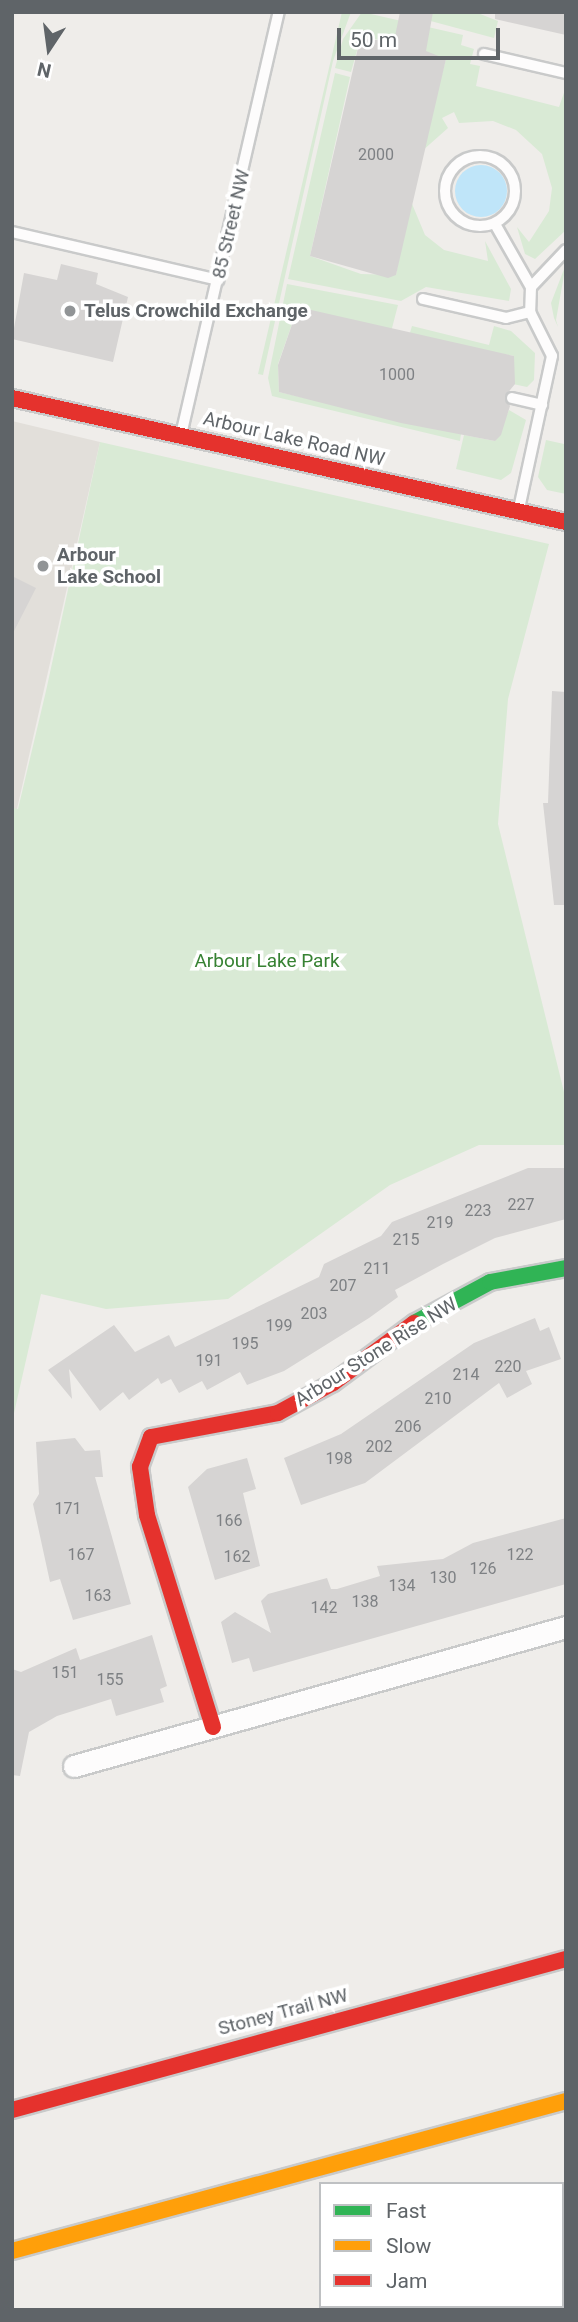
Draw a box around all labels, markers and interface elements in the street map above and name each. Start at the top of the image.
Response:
north arrow [14,14,84,84]
scale bar [340,14,503,58]
text: 50 m [350,28,397,52]
text: N [35,57,53,83]
house number: 2000 [358,145,394,165]
street label: 85 Street NW [207,167,255,281]
place label: Telus Crowchild Exchange [84,300,308,322]
marker: Telus Crowchild Exchange [62,303,78,319]
house number: 1000 [379,365,415,385]
street label: Arbour Lake Road NW [201,407,387,471]
place label: Arbour Lake School [57,544,161,588]
marker: Arbour Lake School [35,558,51,574]
park label: Arbour Lake Park [194,950,340,972]
house number: 227 [508,1195,534,1215]
house number: 223 [465,1201,491,1221]
house number: 219 [427,1213,453,1233]
house number: 215 [393,1230,419,1250]
house number: 211 [364,1259,390,1279]
house number: 207 [330,1276,356,1296]
street label: Arbour Stone Rise NW [291,1293,461,1411]
house number: 203 [301,1304,327,1324]
house number: 199 [266,1316,292,1336]
house number: 195 [232,1334,258,1354]
house number: 191 [196,1351,222,1371]
house number: 220 [495,1357,521,1377]
house number: 214 [453,1365,479,1385]
house number: 210 [425,1389,451,1409]
house number: 206 [395,1417,421,1437]
house number: 202 [366,1437,392,1457]
house number: 198 [326,1449,352,1469]
house number: 171 [55,1499,81,1519]
house number: 166 [216,1511,242,1531]
house number: 167 [68,1545,94,1565]
house number: 122 [507,1545,533,1565]
house number: 162 [224,1547,250,1567]
house number: 126 [470,1559,496,1579]
house number: 130 [430,1568,456,1588]
house number: 134 [389,1576,415,1596]
house number: 163 [85,1586,111,1606]
house number: 138 [352,1592,378,1612]
house number: 142 [311,1598,337,1618]
house number: 151 [52,1663,78,1683]
house number: 155 [97,1670,123,1690]
street label: Stoney Trail NW [215,1984,351,2040]
legend [319,2182,564,2308]
text: Fast [386,2199,426,2223]
text: Slow [386,2234,431,2258]
text: Jam [386,2269,427,2293]

